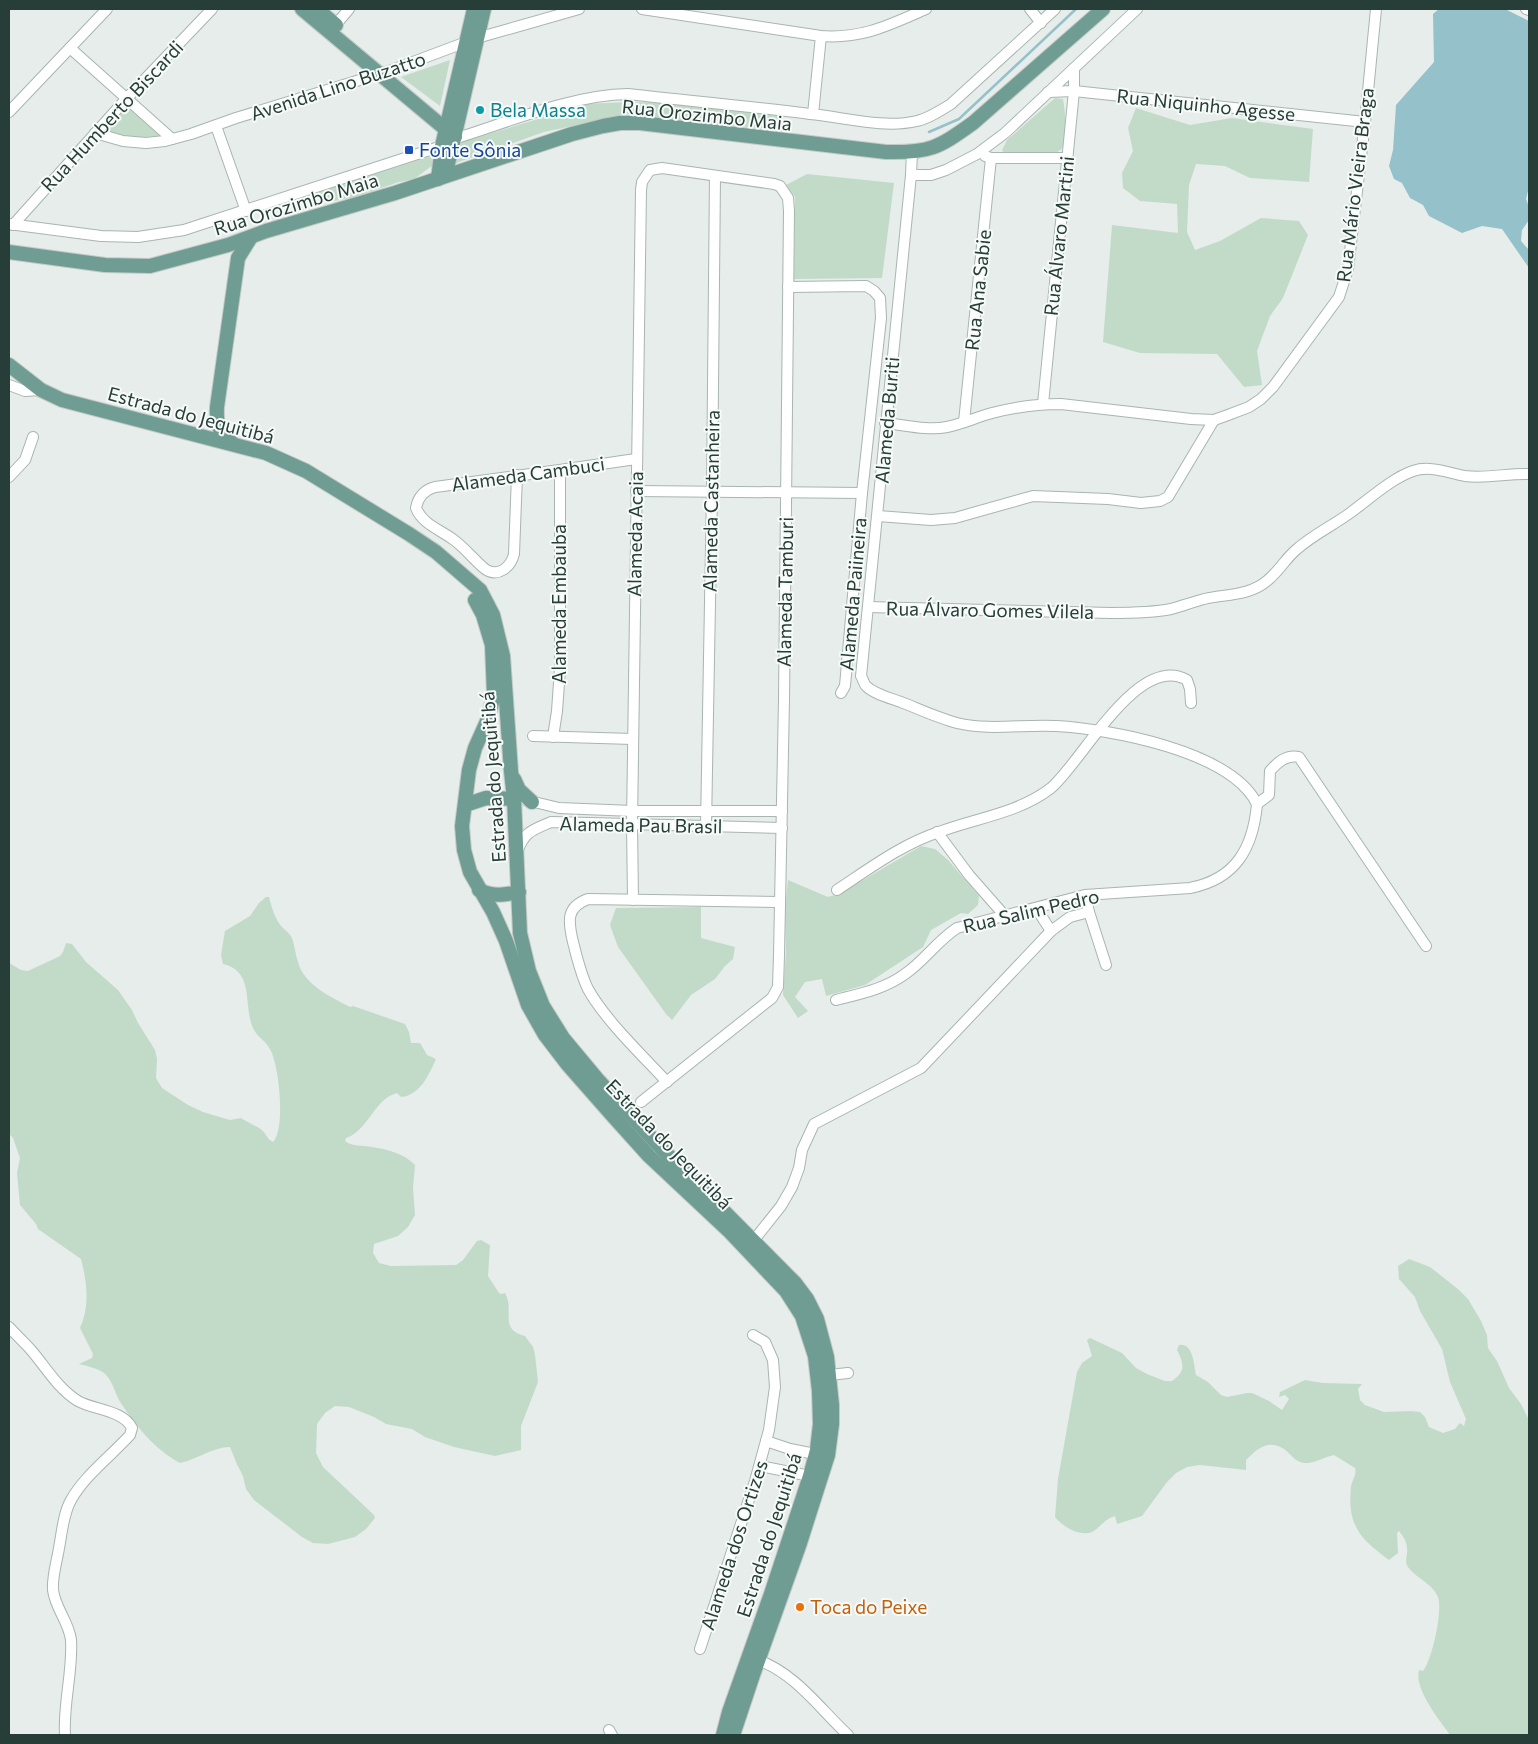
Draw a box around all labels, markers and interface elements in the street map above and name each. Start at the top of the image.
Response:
street label: Rua Humberto Biscardi [36,35,188,196]
street label: Avenida Lino Buzatto [247,46,428,125]
street label: Rua Niquinho Agesse [1116,84,1297,125]
street label: Rua Mário Vieira Braga [1331,86,1378,283]
street label: Rua Orozimbo Maia [621,94,793,135]
place label: Bela Massa [490,98,586,121]
marker: Bela Massa [474,104,486,116]
place label: Fonte Sônia [419,138,521,161]
marker: Fonte Sônia [403,144,415,156]
street label: Rua Álvaro Martini [1039,155,1078,317]
street label: Rua Orozimbo Maia [211,168,381,239]
street label: Rua Ana Sabie [960,228,995,352]
street label: Alameda Buriti [870,356,903,484]
street label: Estrada do Jequitibá [105,381,277,448]
street label: Alameda Castanheira [697,410,724,592]
street label: Alameda Cambuci [450,451,606,496]
street label: Alameda Acaia [622,471,647,597]
street label: Alameda Paiineira [834,516,871,672]
street label: Alameda Tamburi [772,517,797,667]
street label: Alameda Embauba [547,524,570,684]
street label: Rua Álvaro Gomes Vilela [886,596,1094,623]
street label: Estrada do Jequitibá [475,691,510,863]
street label: Alameda Pau Brasil [559,812,723,837]
street label: Rua Salim Pedro [961,884,1101,937]
street label: Estrada do Jequitibá [602,1074,737,1213]
street label: Estrada do Jequitibá [731,1450,806,1620]
street label: Alameda dos Ortizes [695,1457,772,1633]
place label: Toca do Peixe [810,1595,927,1618]
marker: Toca do Peixe [794,1601,806,1613]

